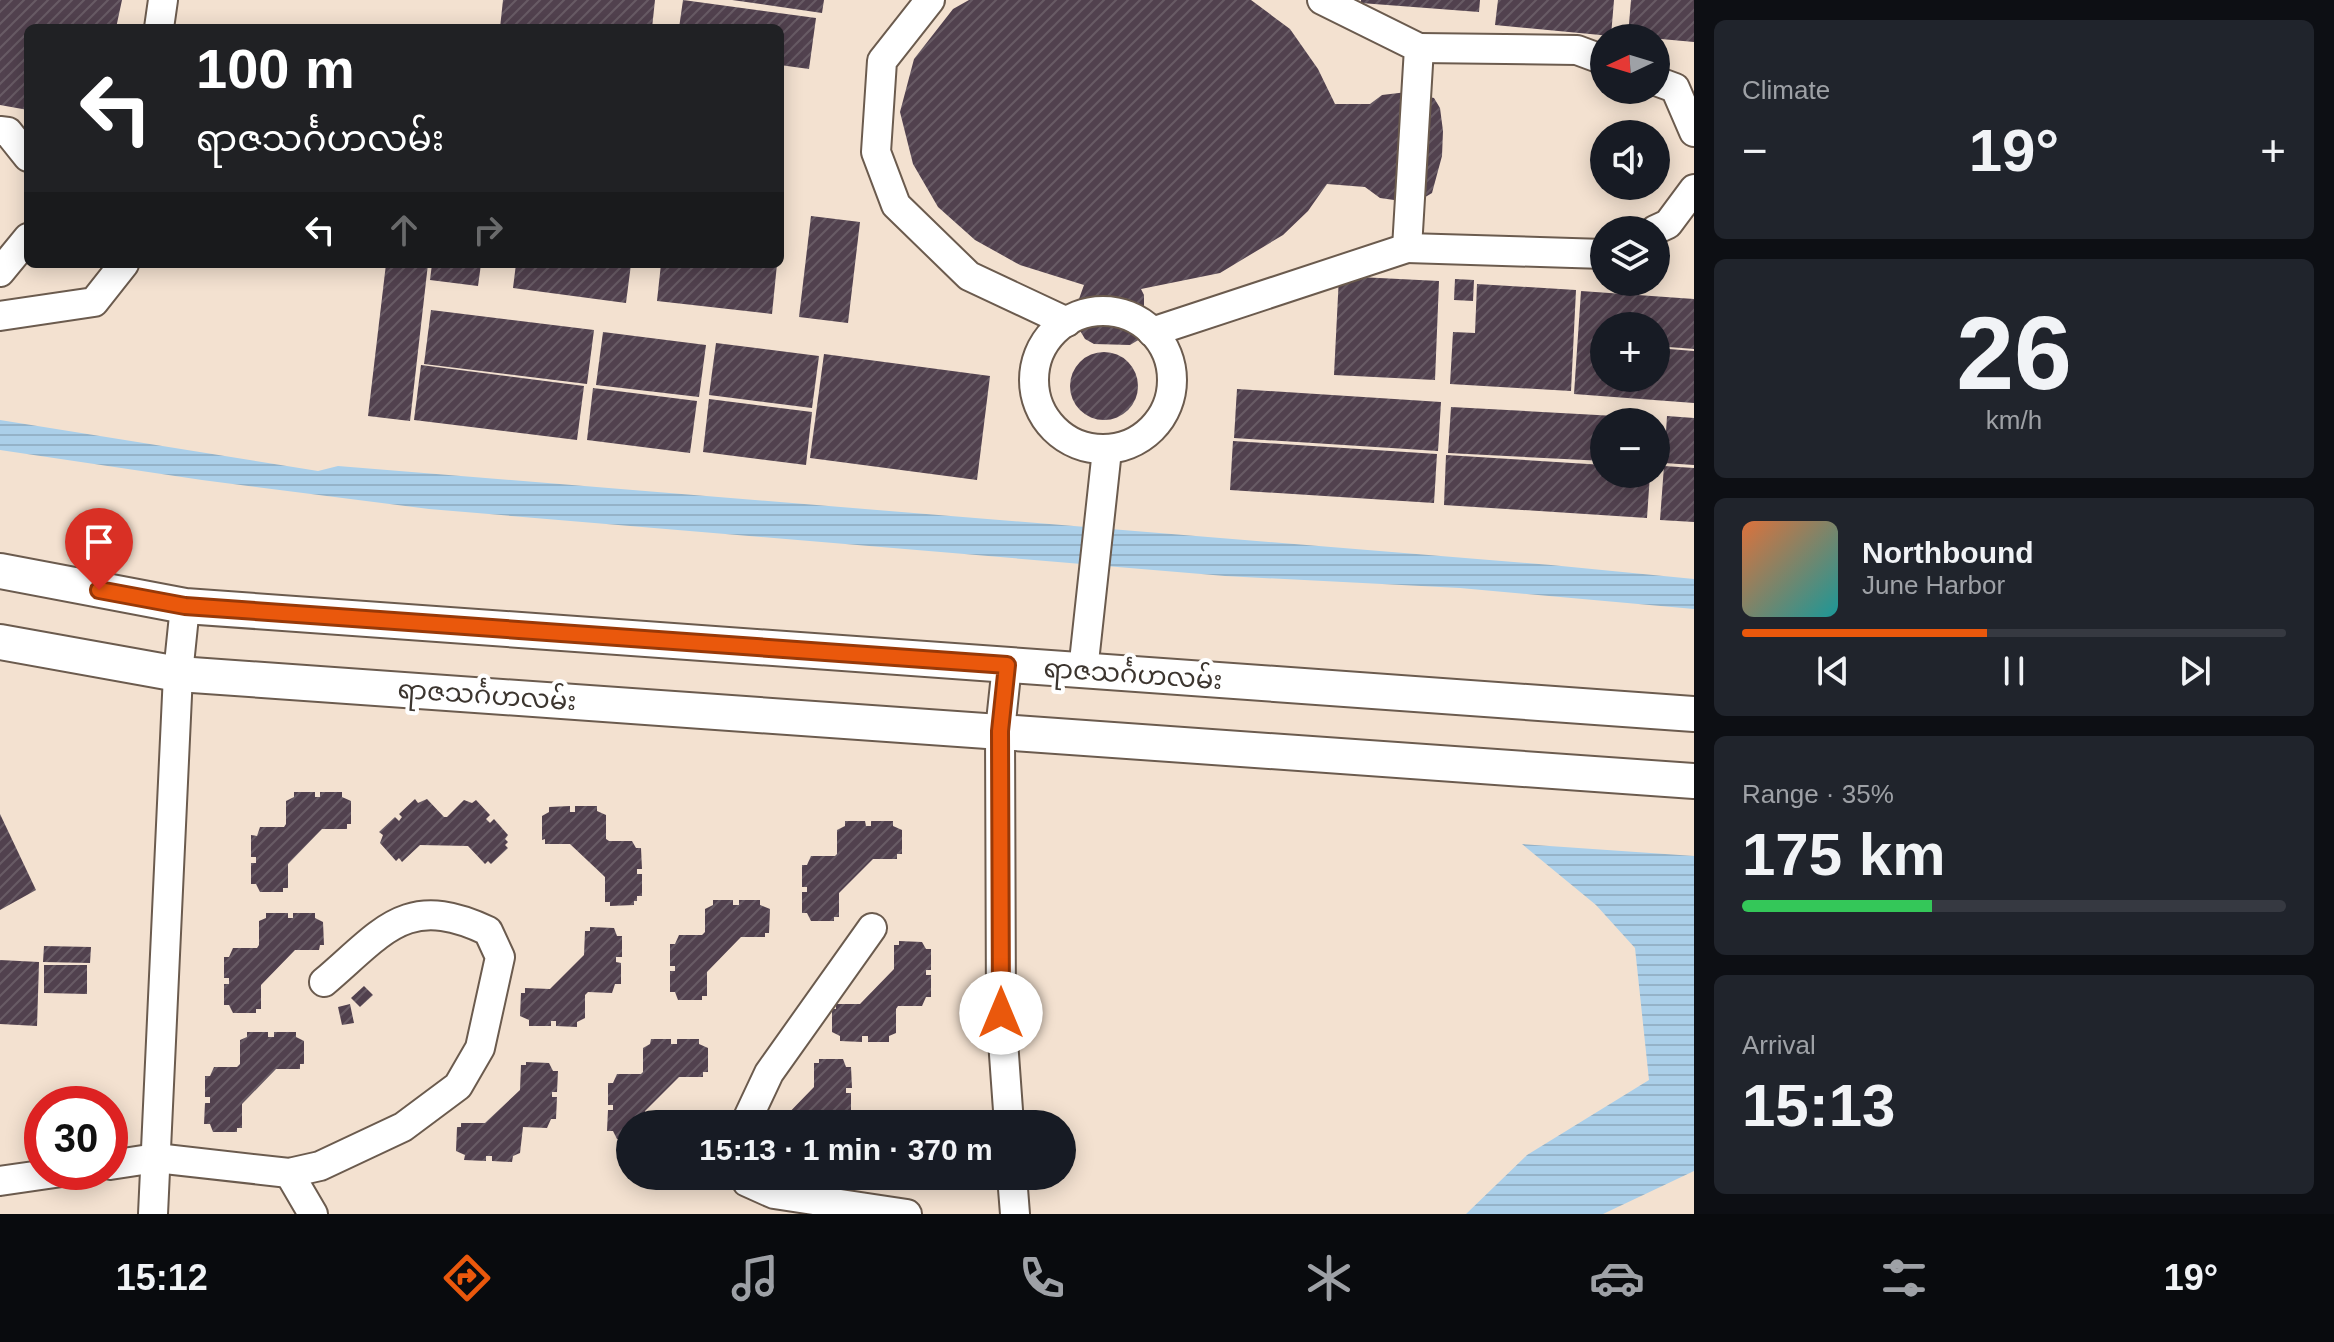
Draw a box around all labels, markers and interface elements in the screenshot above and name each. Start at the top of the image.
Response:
north arrow [1590,24,1670,104]
map controls [1590,24,1670,488]
text: 100 m [196,37,355,100]
icon: left [64,56,168,160]
text: Climate [1742,75,1830,105]
text: 19° [1969,117,2059,184]
text: ရာဇသင်္ဂဟလမ်း [196,118,444,159]
button: sound [1590,120,1670,200]
text: − [1742,126,1768,175]
text: + [2260,126,2286,175]
icon: left [298,208,342,252]
icon: ahead [382,208,426,252]
icon: right [466,208,510,252]
button: layers [1590,216,1670,296]
text: 26 [1956,295,2072,411]
button: + [1590,312,1670,392]
text: km/h [1986,405,2042,435]
button: − [1590,408,1670,488]
pin [65,508,133,590]
icon: arrive [77,520,121,564]
text: Northbound [1862,536,2034,569]
text: June Harbor [1862,570,2005,600]
icon: previous [1811,649,1855,693]
icon: pause [1992,649,2036,693]
icon: next [2173,649,2217,693]
street label: ရာဇသင်္ဂဟလမ်း [1042,651,1224,701]
street label: ရာဇသင်္ဂဟလမ်း [396,672,578,722]
text: Range · 35% [1742,779,1894,809]
text: 175 km [1742,821,1946,888]
position arrow [959,971,1043,1055]
text: Arrival [1742,1030,1816,1060]
text: 15:13 [1742,1072,1895,1139]
speed limit sign: 30 [24,1086,128,1190]
text: 15:13 · 1 min · 370 m [699,1133,993,1166]
icon: directions [439,1250,495,1306]
icon: music [727,1250,783,1306]
icon: phone [1014,1250,1070,1306]
icon: climate [1301,1250,1357,1306]
icon: car [1589,1250,1645,1306]
icon: filters [1876,1250,1932,1306]
text: 15:12 [116,1257,208,1298]
text: 19° [2164,1257,2218,1298]

